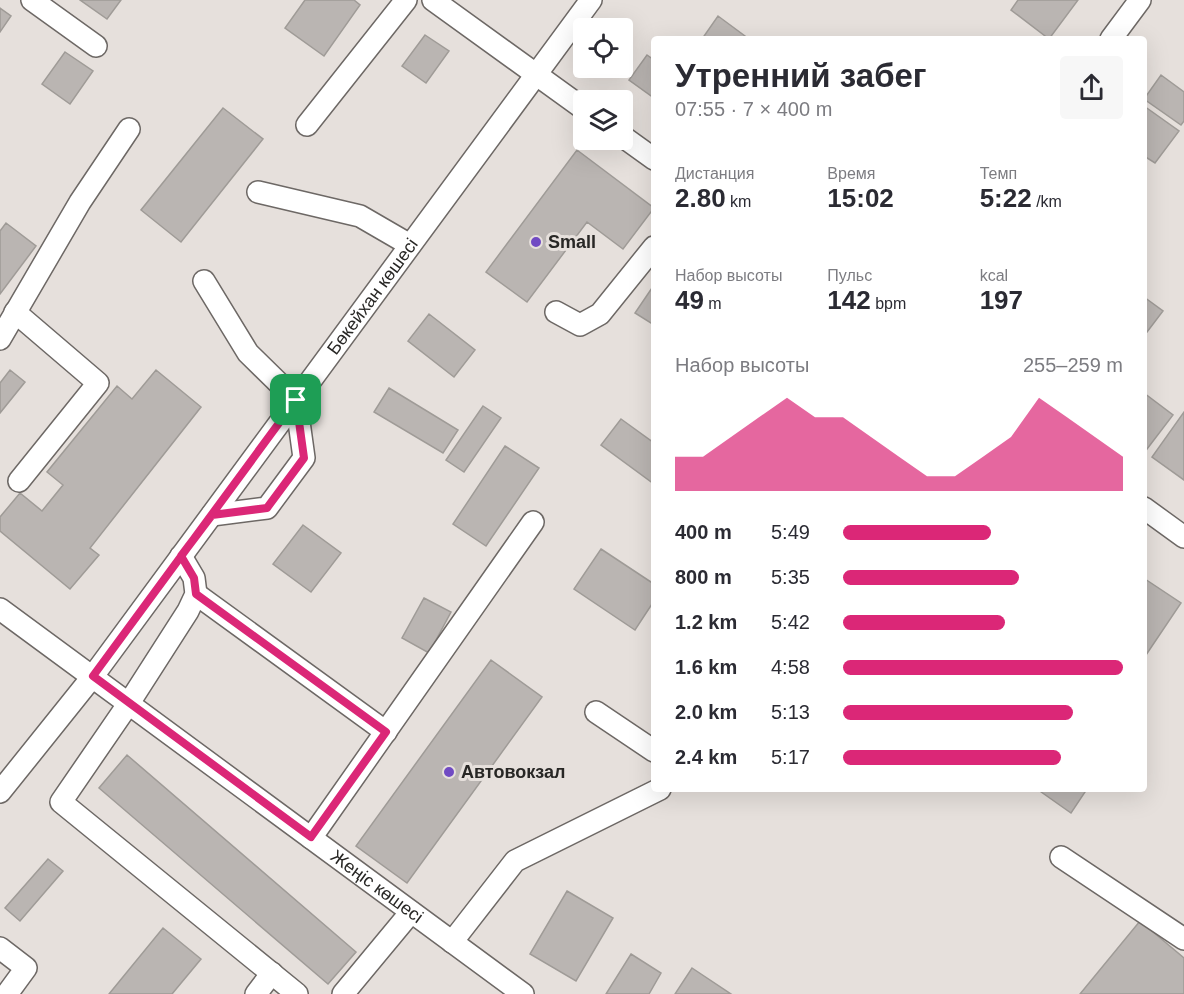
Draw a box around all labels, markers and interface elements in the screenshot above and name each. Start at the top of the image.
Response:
map controls [573,18,633,150]
button: locate [573,18,633,78]
button: share [1060,56,1123,119]
text: Утренний забег [675,57,927,94]
button: layers [573,90,633,150]
text: 07:55 · 7 × 400 m [675,98,832,120]
text: Дистанция [675,165,754,182]
text: Время [827,165,875,182]
text: Темп [980,165,1017,182]
text: 2.80 [675,183,726,213]
text: 15:02 [827,183,894,213]
text: 5:22 [980,183,1032,213]
text: km [726,193,751,210]
text: /km [1032,193,1062,210]
place label: Small [548,232,596,252]
street label: Бөкейхан көшесі [323,235,422,358]
marker: Small [529,235,543,249]
text: Набор высоты [675,267,782,284]
text: Пульс [827,267,872,284]
text: kcal [980,267,1008,284]
text: 49 [675,285,704,315]
text: 142 [827,285,871,315]
text: 197 [980,285,1023,315]
text: m [704,295,722,312]
text: bpm [871,295,906,312]
text: Набор высоты [675,354,809,376]
text: 255–259 m [1023,354,1123,376]
pin [270,374,321,425]
icon: arrive [279,383,312,416]
text: 400 m [675,521,732,543]
text: 5:49 [771,521,810,543]
text: 800 m [675,566,732,588]
text: 5:35 [771,566,810,588]
text: 1.2 km [675,611,737,633]
text: 5:42 [771,611,810,633]
text: 1.6 km [675,656,737,678]
text: 4:58 [771,656,810,678]
text: 2.0 km [675,701,737,723]
text: 5:13 [771,701,810,723]
text: 2.4 km [675,746,737,768]
text: 5:17 [771,746,810,768]
place label: Автовокзал [461,762,565,782]
marker: Автовокзал [442,765,456,779]
street label: Жеңіс көшесі [327,846,427,927]

